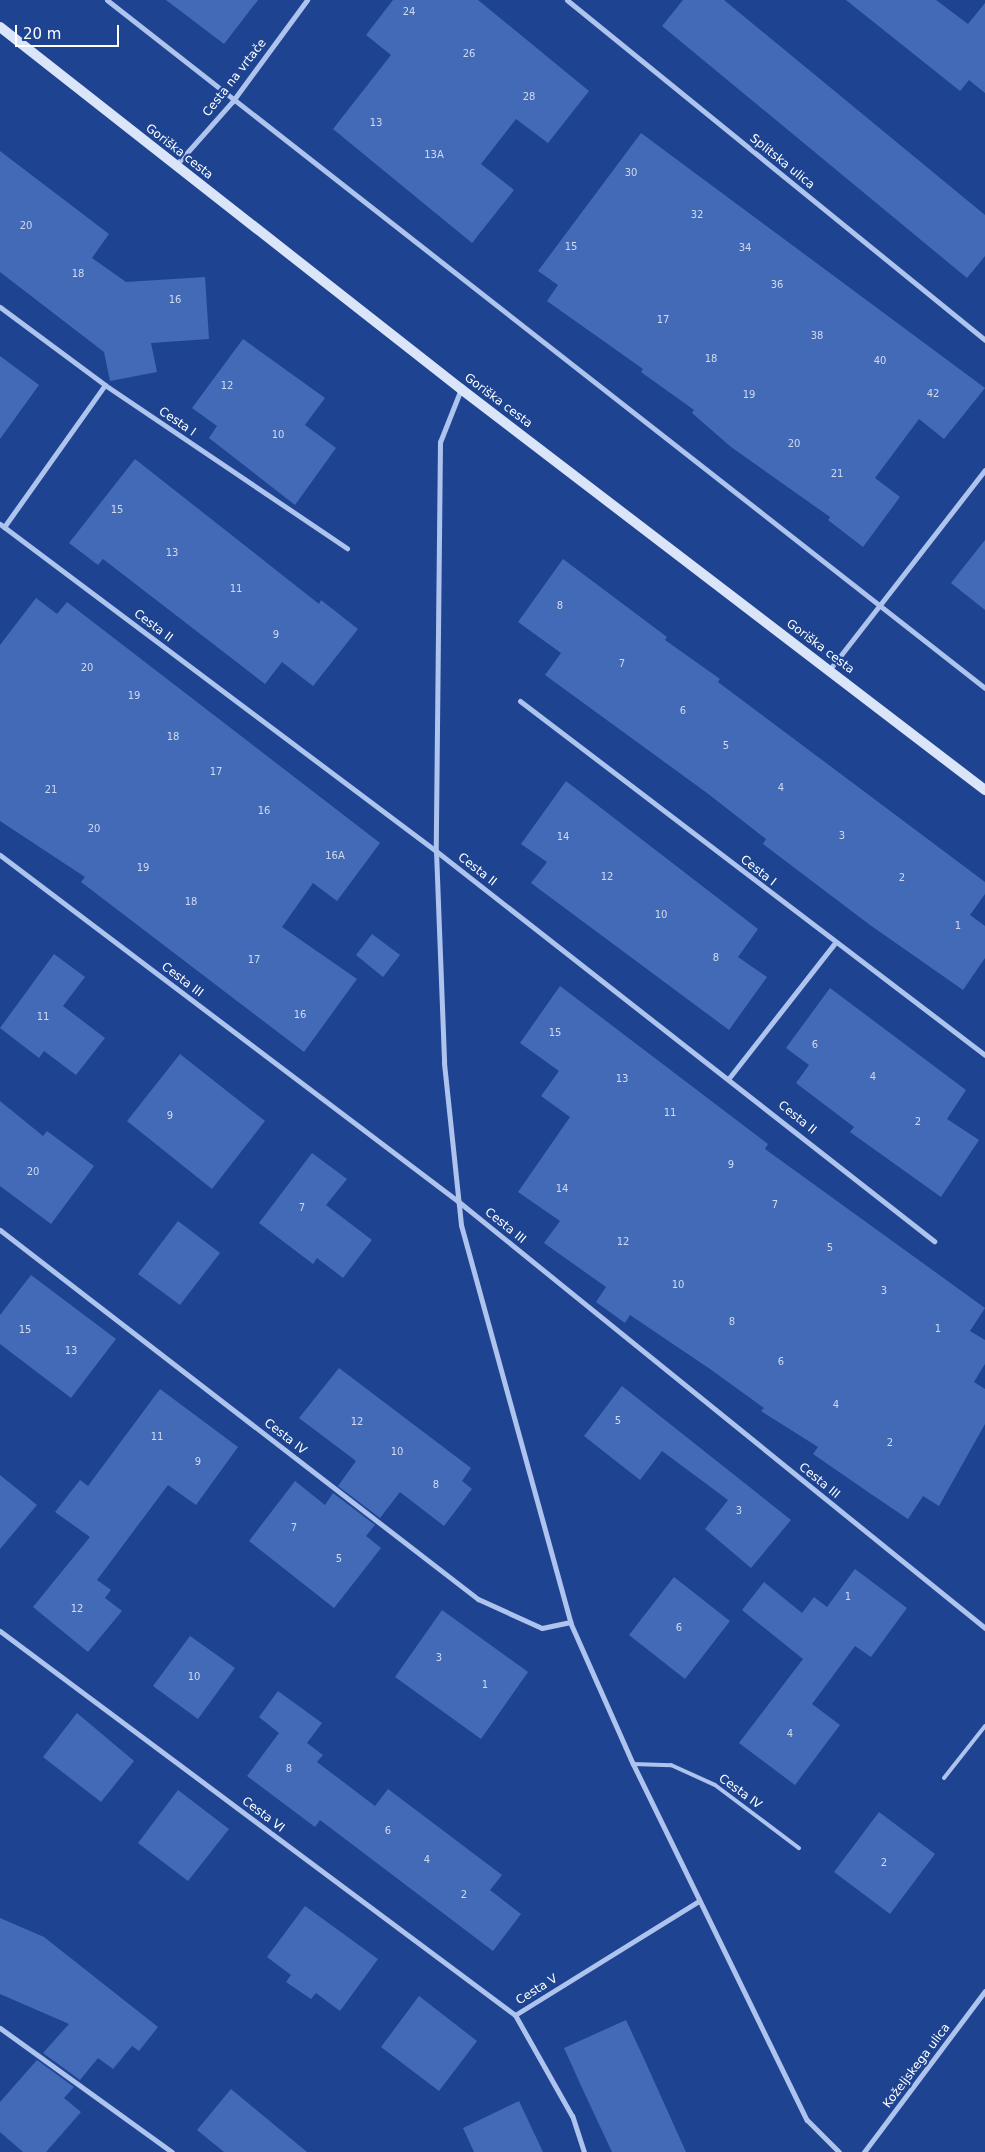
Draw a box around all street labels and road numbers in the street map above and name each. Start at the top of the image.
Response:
street label: Cesta na vrtače [200,36,270,120]
street label: Goriška cesta [143,121,215,183]
street label: Splitska ulica [747,132,817,192]
street label: Goriška cesta [461,371,535,431]
street label: Cesta I [156,404,198,440]
street label: Cesta II [131,607,175,645]
street label: Goriška cesta [783,617,857,677]
street label: Cesta II [455,850,499,890]
street label: Cesta I [737,853,779,889]
street label: Cesta III [158,960,206,1000]
street label: Cesta II [775,1098,819,1138]
street label: Cesta III [482,1205,528,1247]
street label: Cesta IV [261,1416,309,1458]
street label: Cesta III [796,1460,842,1502]
street label: Cesta IV [716,1772,764,1812]
street label: Cesta VI [239,1794,287,1836]
street label: Cesta V [514,1972,560,2008]
street label: Koželjskega ulica [881,2021,953,2111]

